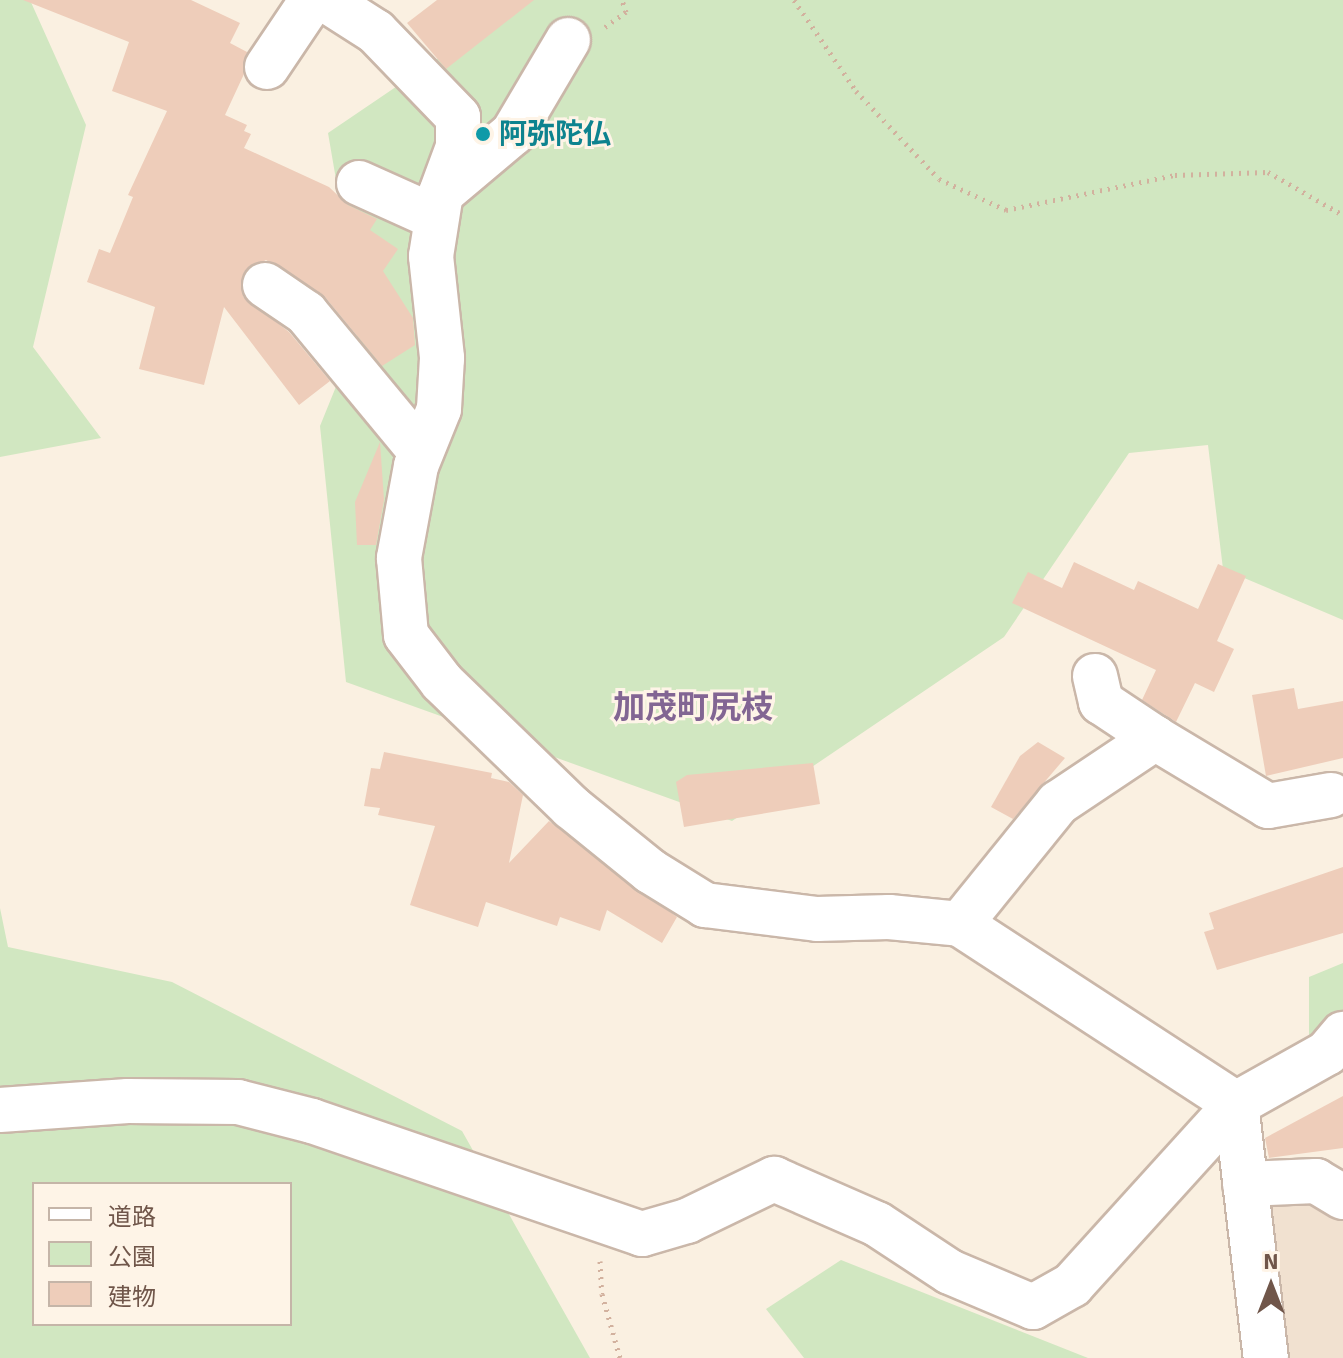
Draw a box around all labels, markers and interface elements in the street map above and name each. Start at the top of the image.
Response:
place label: 阿弥陀仏 [499,117,611,151]
marker: 阿弥陀仏 [474,125,492,143]
district label: 加茂町尻枝 [613,689,773,727]
legend [32,1182,292,1326]
text: 道路 [108,1202,156,1232]
text: 公園 [108,1242,156,1272]
north arrow [1231,1246,1311,1326]
text: N [1263,1248,1279,1275]
text: 建物 [108,1282,156,1312]

